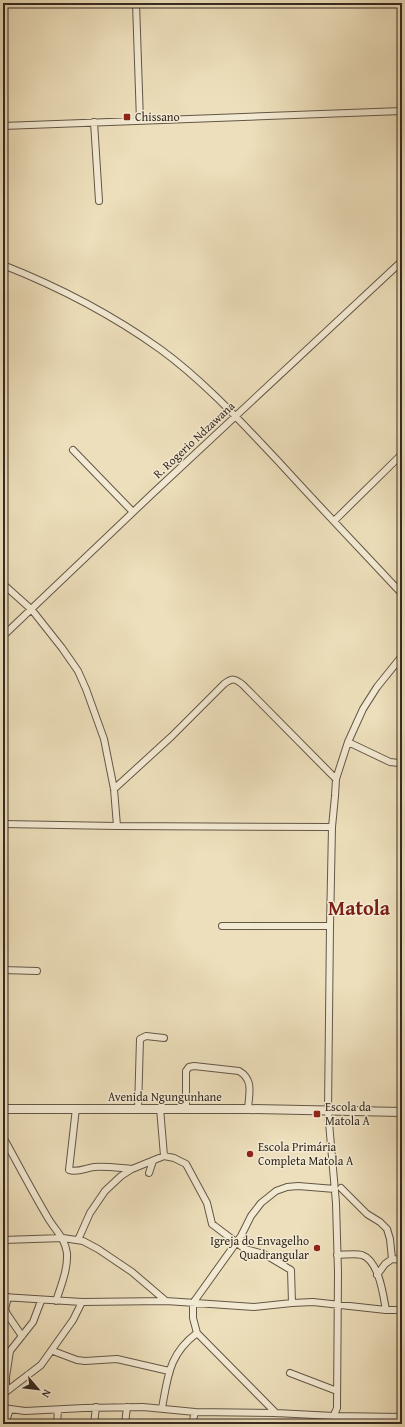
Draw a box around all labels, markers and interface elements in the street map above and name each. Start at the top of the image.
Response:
place label: Chissano [135,108,180,125]
marker: Chissano [122,112,132,122]
street label: R. Rogerio Ndzawana [149,397,238,482]
district label: Matola [328,893,391,922]
street label: Avenida Ngungunhane [108,1088,222,1105]
place label: Escola da Matola A [325,1098,371,1129]
marker: Escola da Matola A [312,1109,322,1119]
place label: Escola Primária Completa Matola A [258,1138,354,1169]
marker: Escola Primária Completa Matola A [245,1149,255,1159]
place label: Igreja do Envagelho Quadrangular [210,1232,309,1263]
marker: Igreja do Envagelho Quadrangular [312,1243,322,1253]
north arrow [18,1369,58,1409]
text: N [38,1387,56,1401]

